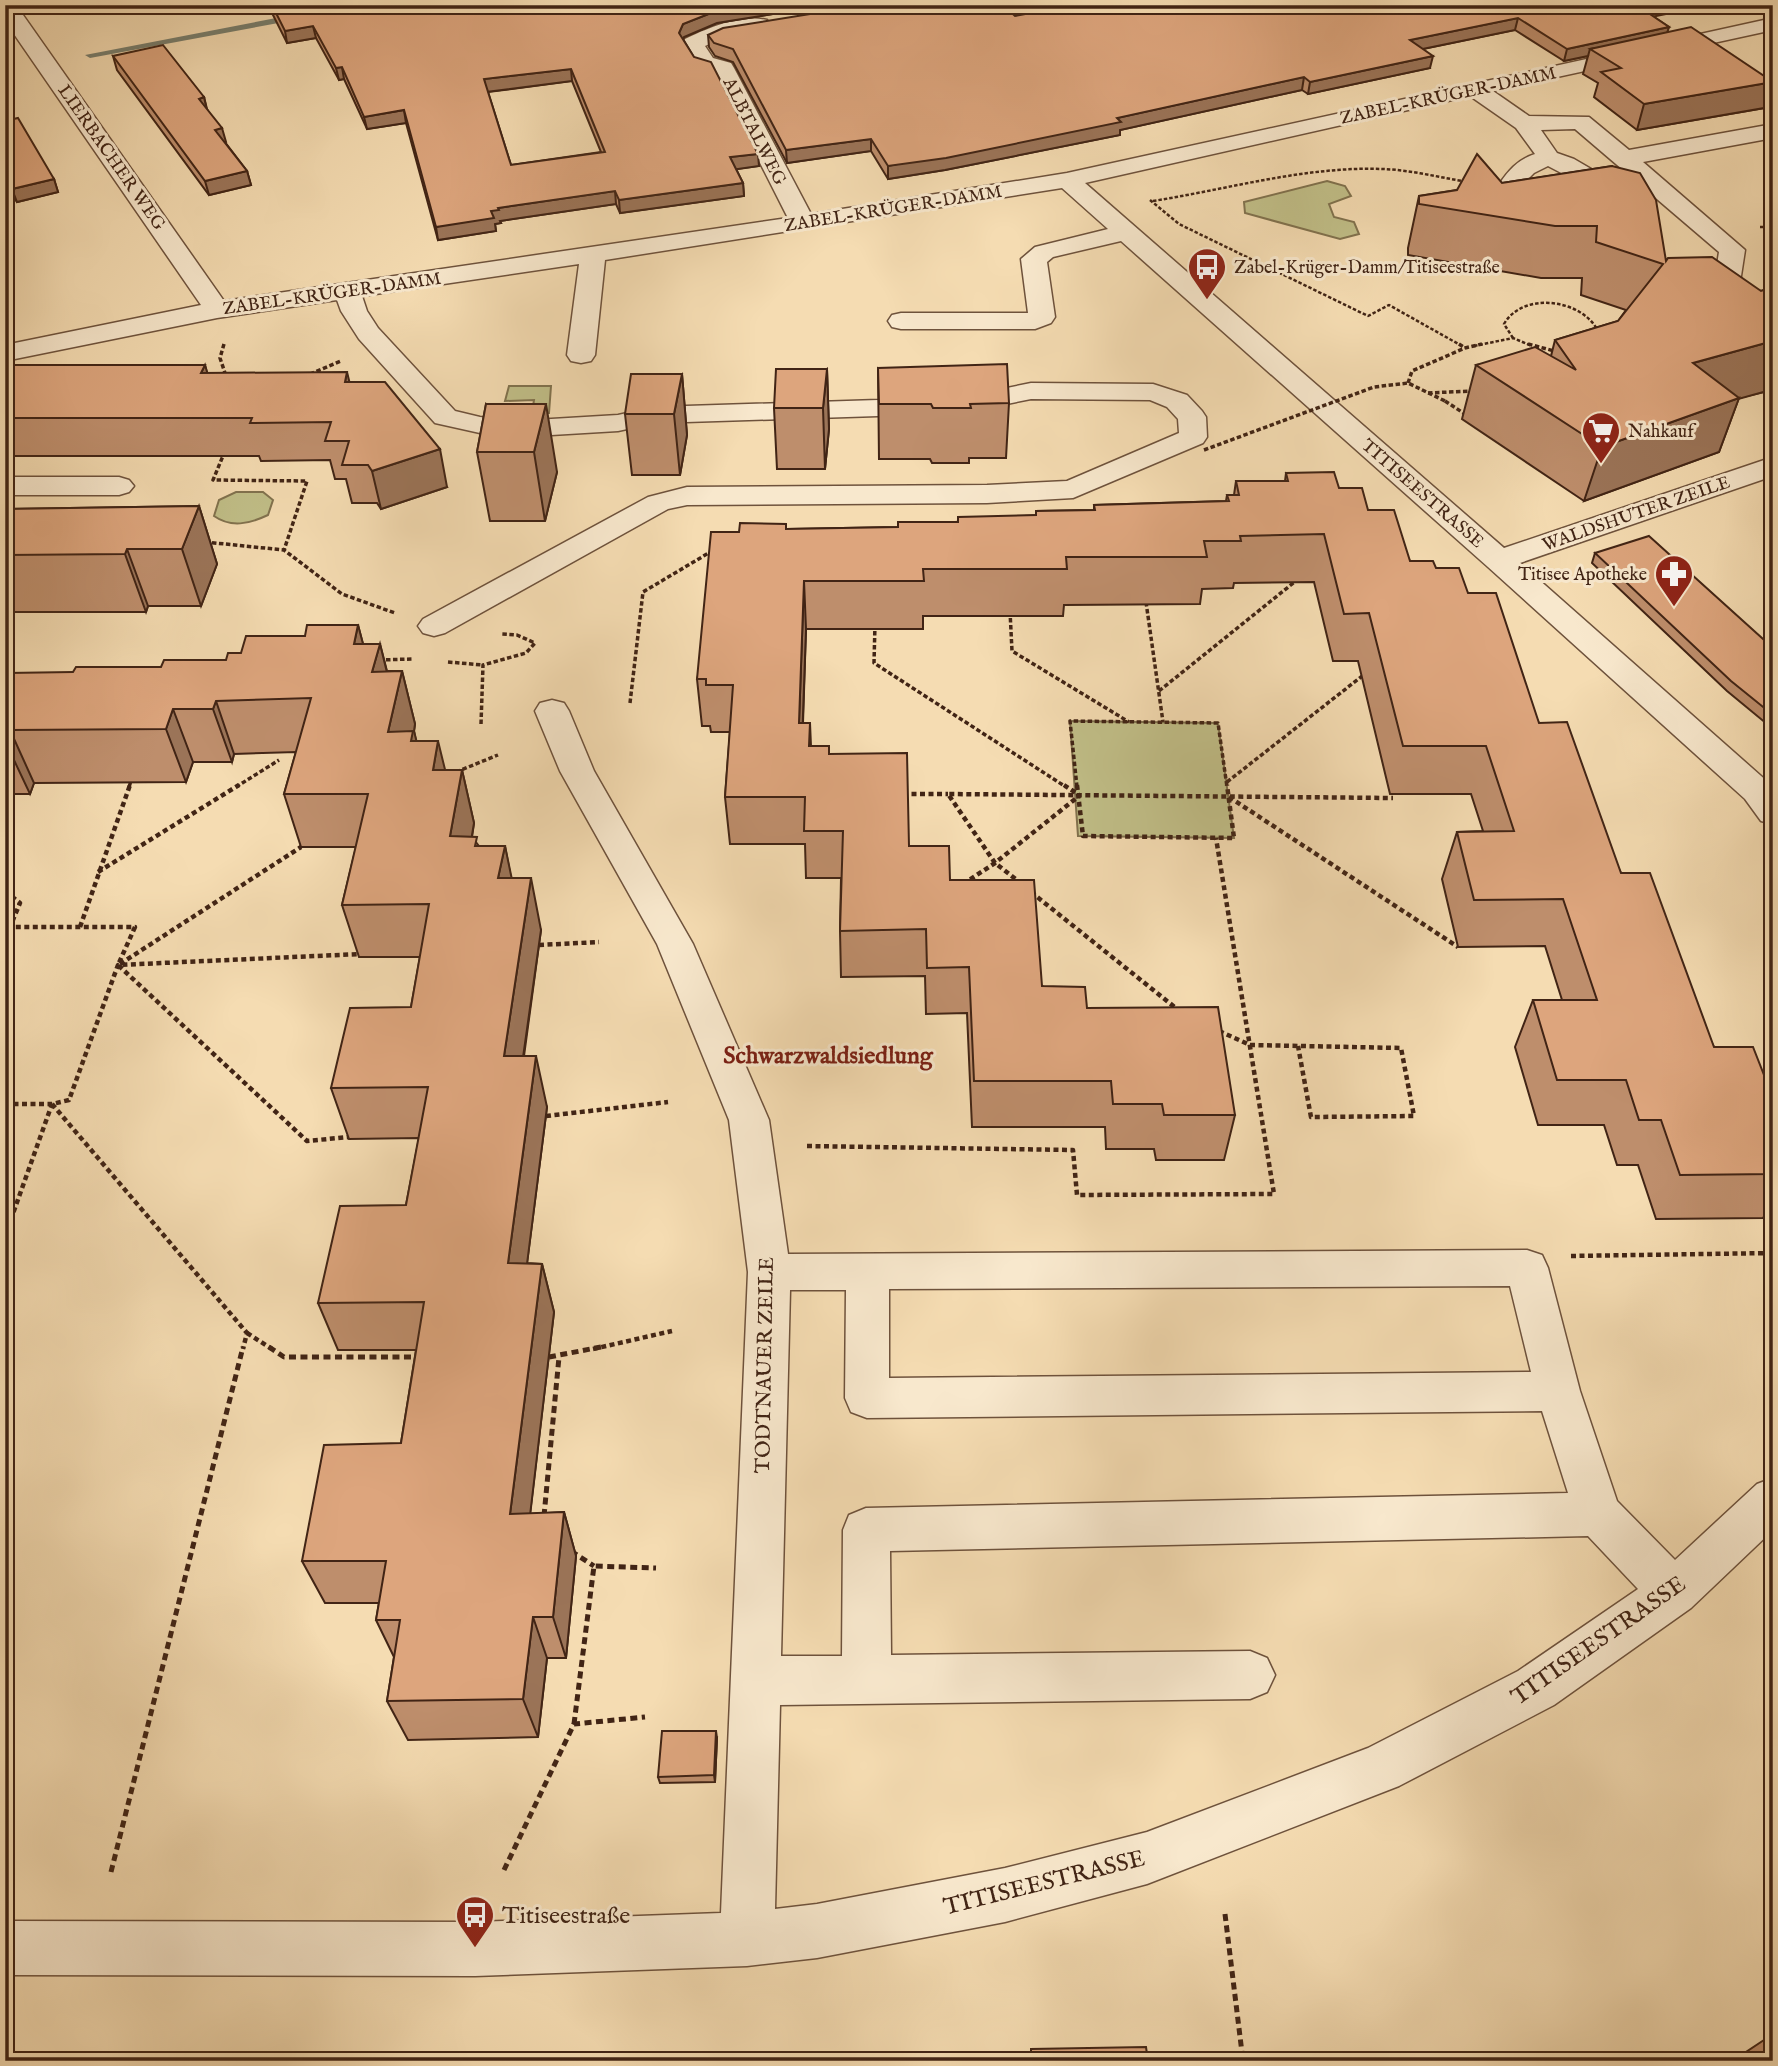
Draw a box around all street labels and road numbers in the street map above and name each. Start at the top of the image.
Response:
street label: ZABEL-KRÜGER-DAMM [1338,61,1558,131]
street label: ALBTALWEG [716,73,791,190]
street label: LIERBACHER WEG [52,81,170,236]
street label: ZABEL-KRÜGER-DAMM [783,180,1004,238]
street label: ZABEL-KRÜGER-DAMM [221,267,443,321]
street label: TITISEESTRASSE [1356,435,1488,554]
street label: WALDSHUTER ZEILE [1540,471,1733,557]
street label: TODTNAUER ZEILE [750,1257,781,1474]
street label: TITISEESTRASSE [1505,1569,1692,1713]
street label: TITISEESTRASSE [940,1843,1148,1923]

